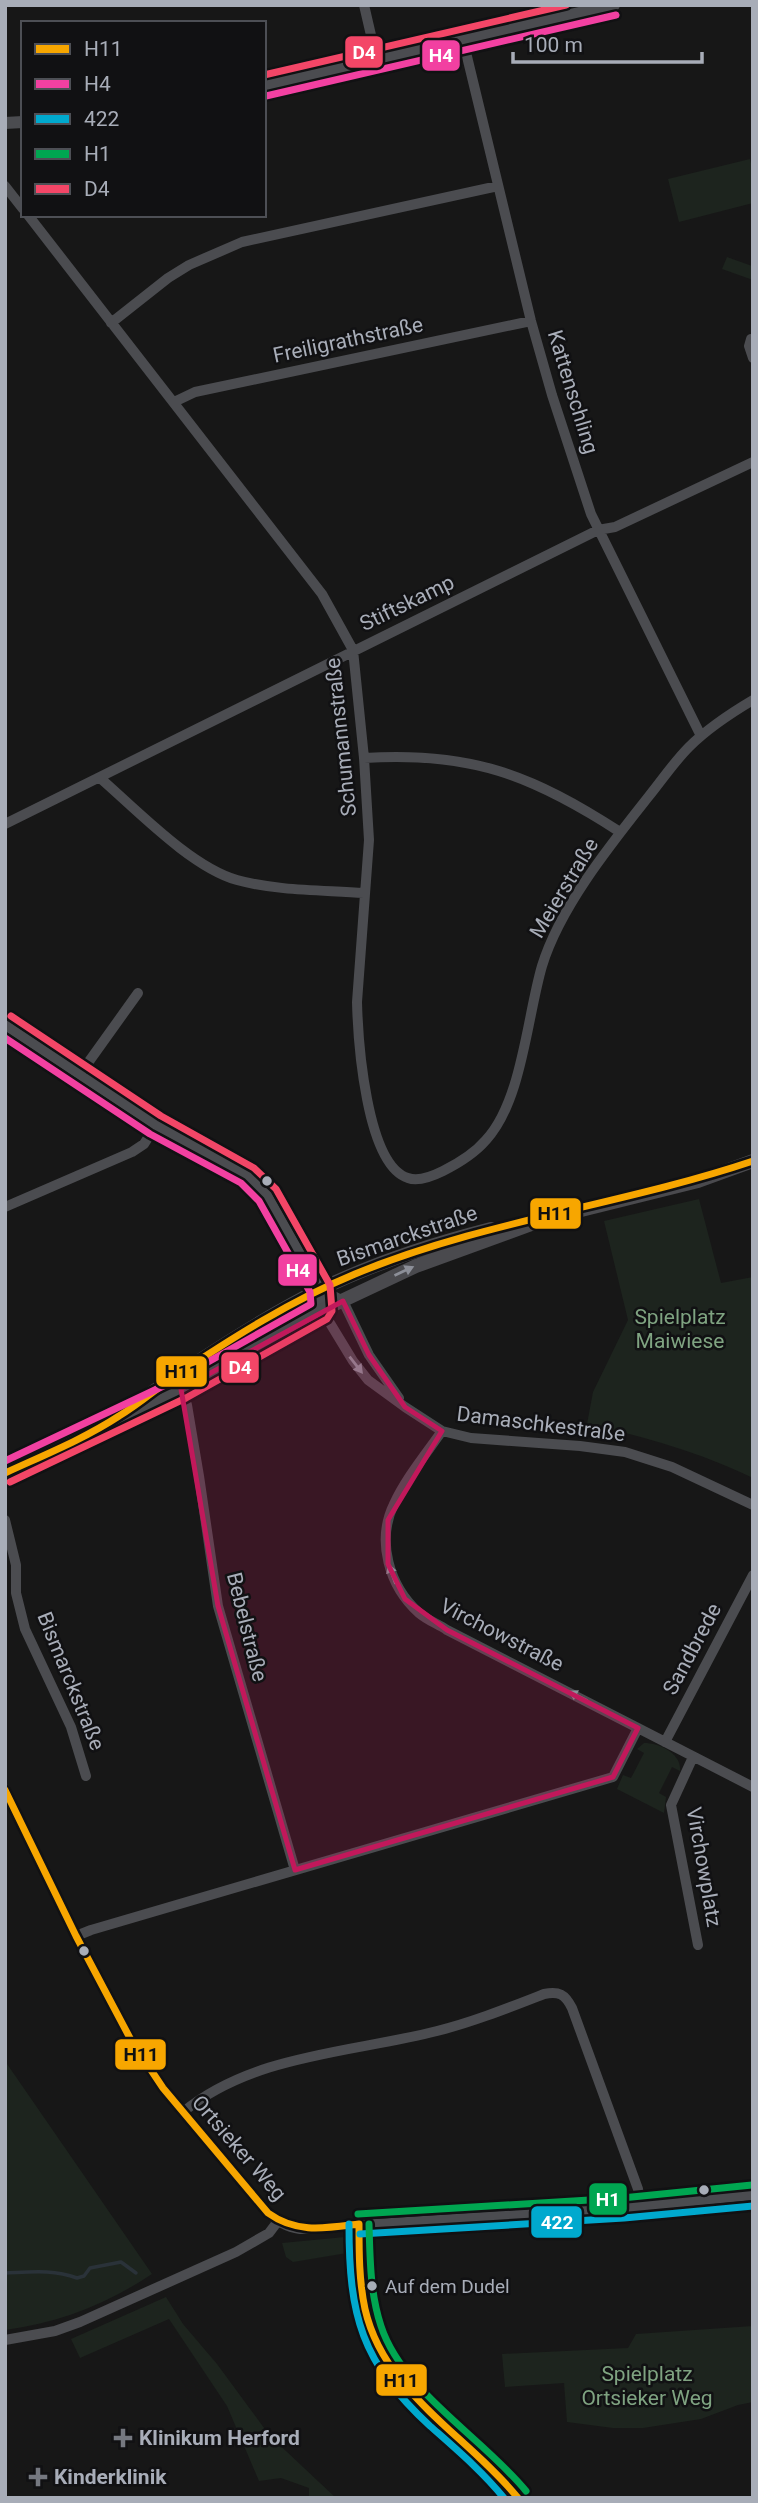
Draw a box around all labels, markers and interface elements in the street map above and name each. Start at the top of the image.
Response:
legend [21,21,266,217]
scale bar [513,21,702,65]
text: 100 m [524,33,583,57]
line badge: D4 [344,35,384,69]
text: H11 [84,37,123,61]
line badge: H4 [421,39,461,72]
text: D4 [352,41,376,64]
text: H4 [429,44,453,67]
text: H4 [84,72,111,96]
text: 422 [84,107,120,131]
text: H1 [84,142,111,166]
text: D4 [84,177,110,201]
street label: Freiligrathstraße [271,312,425,368]
street label: Kattenschling [543,327,603,457]
street label: Stiftskamp [356,570,458,636]
street label: Schumannstraße [321,657,361,817]
street label: Meierstraße [525,834,603,942]
unlabelled marker [260,1174,274,1188]
line badge: H11 [529,1197,582,1230]
street label: Bismarckstraße [334,1201,480,1271]
text: H11 [537,1202,573,1225]
line badge: H4 [277,1253,318,1287]
text: H4 [286,1259,310,1282]
one-way arrow [394,1266,414,1277]
park label: Spielplatz Maiwiese [634,1305,726,1353]
line badge: D4 [220,1351,260,1384]
line badge: H11 [155,1355,208,1388]
text: D4 [228,1356,252,1379]
one-way arrow [349,1356,363,1374]
text: H11 [164,1360,200,1383]
street label: Damaschkestraße [455,1402,627,1446]
one-way arrow [387,1563,398,1584]
street label: Bebelstraße [222,1570,272,1684]
street label: Virchowstraße [436,1594,568,1676]
street label: Sandbrede [658,1599,726,1699]
street label: Bismarckstraße [32,1608,110,1754]
one-way arrow [568,1690,588,1701]
street label: Virchowplatz [682,1805,726,1929]
unlabelled marker [77,1944,91,1958]
line badge: H11 [114,2038,167,2071]
text: H11 [123,2043,159,2066]
street label: Ortsieker Weg [187,2091,291,2205]
line badge: H1 [588,2182,628,2216]
unlabelled marker [697,2183,711,2197]
text: H1 [596,2188,620,2211]
line badge: 422 [530,2205,583,2239]
text: 422 [541,2211,573,2234]
place label: Auf dem Dudel [385,2275,510,2298]
marker: Auf dem Dudel [365,2279,379,2293]
park label: Spielplatz Ortsieker Weg [581,2362,713,2410]
line badge: H11 [375,2363,428,2397]
text: H11 [383,2369,419,2392]
place label: Klinikum Herford [139,2426,300,2450]
marker: Klinikum Herford [113,2428,133,2448]
place label: Kinderklinik [54,2465,167,2489]
marker: Kinderklinik [28,2467,48,2487]

